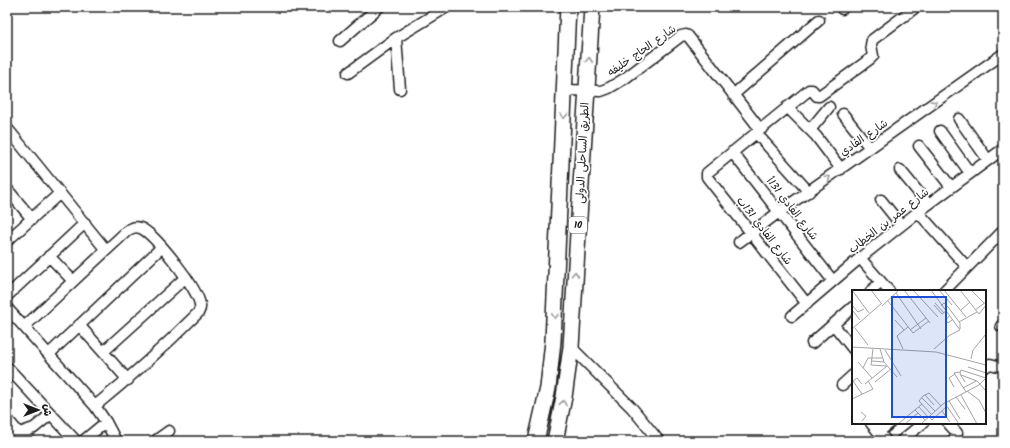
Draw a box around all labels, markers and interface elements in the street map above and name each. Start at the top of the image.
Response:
street label: شارع الحاج خليفه [604,21,680,81]
one-way arrow [584,57,593,63]
one-way arrow [930,100,937,108]
street label: الطريق الساحلى الدولى [571,102,595,204]
one-way arrow [559,113,568,119]
street label: شارع الفادي [836,115,892,161]
street label: شارع الفادي 131أ [762,174,822,244]
one-way arrow [824,175,831,183]
street label: شارع عمر بن الخطاب [845,184,933,258]
street label: شارع الفادي 131ب [731,193,797,269]
road number: 10 [569,217,587,233]
one-way arrow [571,271,580,277]
inset map [852,290,986,424]
one-way arrow [550,313,559,319]
north arrow [18,390,58,430]
one-way arrow [558,400,567,406]
text: ش [38,404,56,416]

